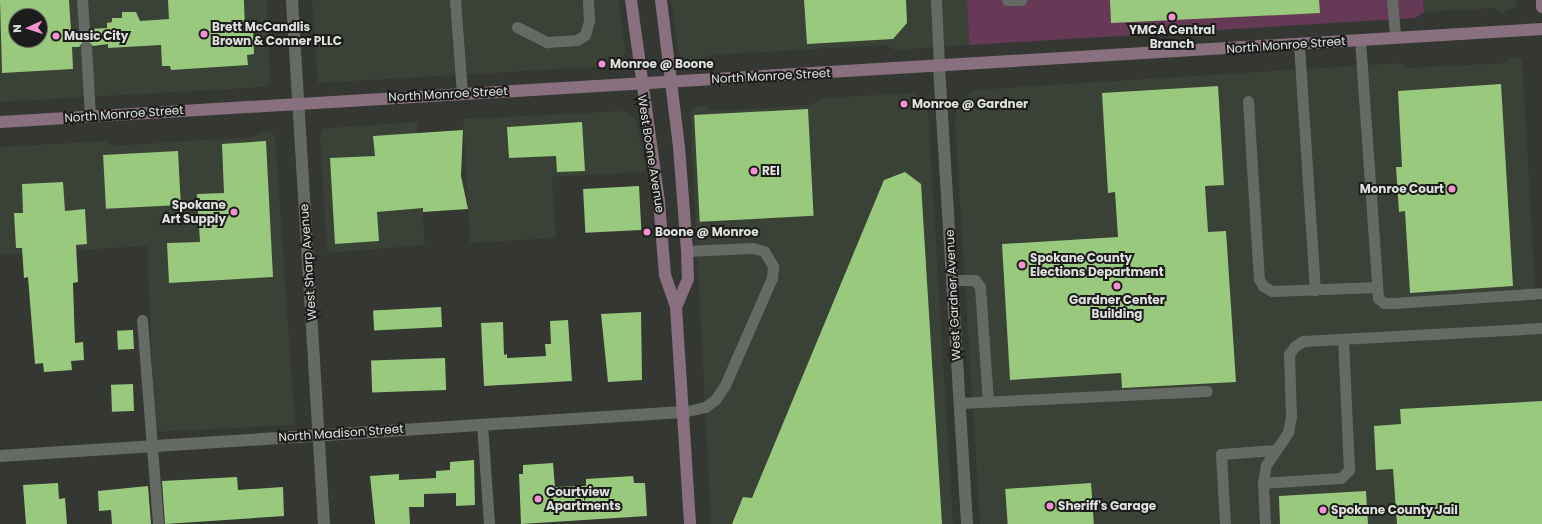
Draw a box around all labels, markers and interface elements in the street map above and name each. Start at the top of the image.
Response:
north arrow [8,8,48,48]
marker: YMCA Central Branch [1167,12,1177,22]
place label: Brett McCandlis Brown & Conner PLLC [212,20,342,48]
place label: YMCA Central Branch [1129,23,1215,51]
text: N [9,24,25,33]
place label: Music City [64,29,128,43]
marker: Brett McCandlis Brown & Conner PLLC [199,29,209,39]
marker: Music City [51,31,61,41]
street label: North Monroe Street [1226,34,1346,56]
place label: Monroe @ Boone [610,57,714,71]
marker: Monroe @ Boone [597,59,607,69]
street label: North Monroe Street [711,66,831,86]
street label: North Monroe Street [388,84,508,104]
street label: West Boone Avenue [635,94,667,214]
place label: Monroe @ Gardner [912,97,1028,111]
marker: Monroe @ Gardner [899,99,909,109]
street label: North Monroe Street [64,103,184,125]
place label: REI [762,164,780,178]
marker: REI [749,166,759,176]
place label: Monroe Court [1360,182,1444,196]
marker: Monroe Court [1447,184,1457,194]
place label: Spokane Art Supply [162,198,226,226]
street label: West Sharp Avenue [297,203,319,321]
marker: Spokane Art Supply [229,207,239,217]
place label: Boone @ Monroe [655,225,759,239]
marker: Boone @ Monroe [642,227,652,237]
street label: West Gardner Avenue [942,229,964,361]
place label: Spokane County Elections Department [1030,251,1164,279]
marker: Spokane County Elections Department [1017,260,1027,270]
marker: Gardner Center Building [1112,281,1122,291]
place label: Gardner Center Building [1069,293,1165,321]
street label: North Madison Street [278,421,404,445]
place label: Courtview Apartments [546,485,621,513]
marker: Courtview Apartments [533,494,543,504]
place label: Sheriff's Garage [1058,499,1156,513]
marker: Sheriff's Garage [1045,501,1055,511]
place label: Spokane County Jail [1331,503,1458,517]
marker: Spokane County Jail [1318,505,1328,515]

